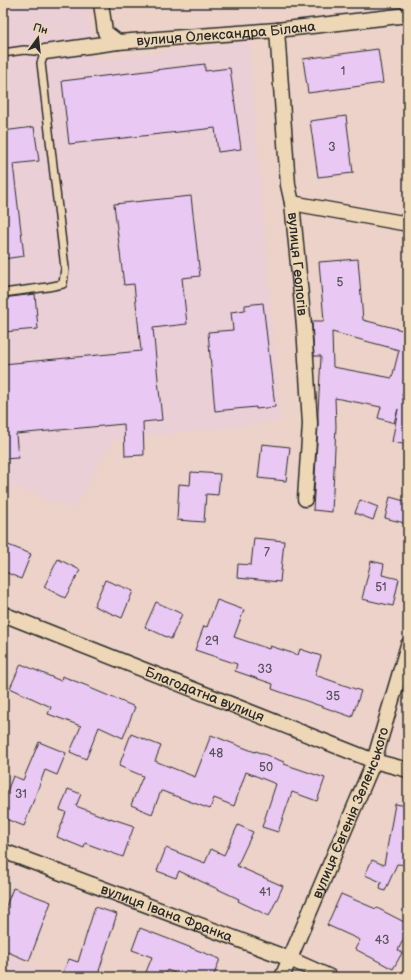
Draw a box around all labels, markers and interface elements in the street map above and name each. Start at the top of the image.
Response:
street label: вулиця Олександра Білана [136,17,317,49]
north arrow [18,18,58,58]
text: Пн [32,21,49,37]
house number: 1 [341,64,345,79]
house number: 3 [328,140,336,155]
street label: вулиця Геологів [284,211,311,317]
house number: 5 [337,275,344,290]
house number: 7 [264,545,270,560]
house number: 51 [375,580,387,595]
house number: 29 [205,634,219,649]
house number: 33 [258,662,272,677]
street label: Благодатна вулиця [143,663,267,725]
house number: 35 [326,689,340,704]
street label: вулиця Євгенія Зеленського [308,725,392,901]
house number: 48 [209,746,223,761]
house number: 50 [259,760,273,775]
house number: 31 [15,787,27,802]
street label: вулиця Івана Франка [99,880,236,945]
house number: 41 [259,885,271,900]
house number: 43 [375,933,389,948]

